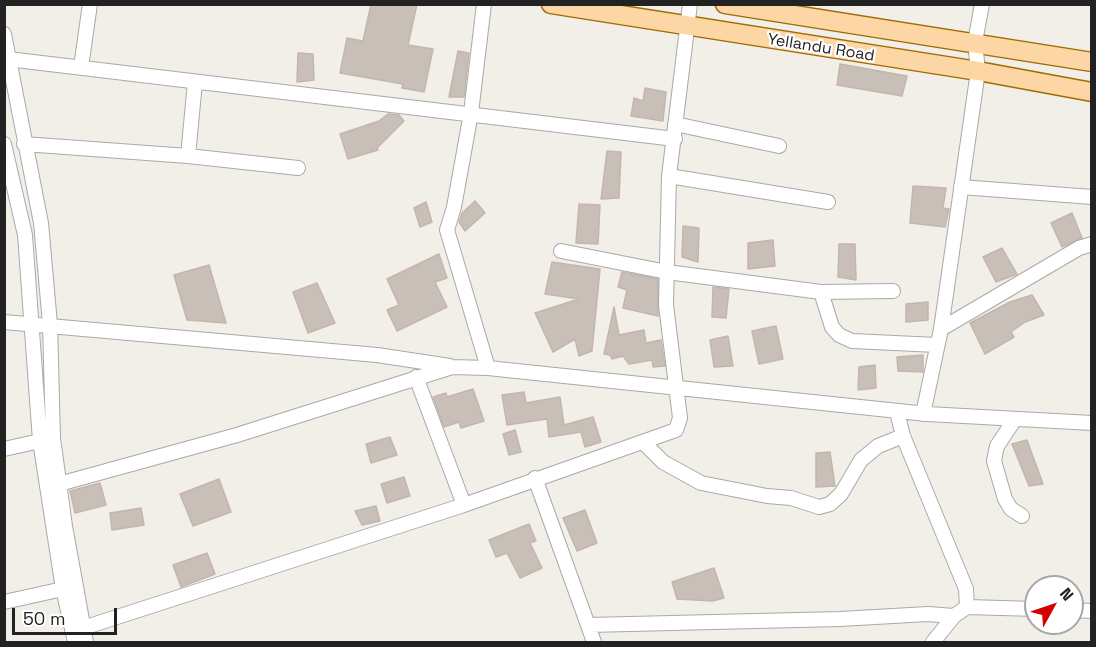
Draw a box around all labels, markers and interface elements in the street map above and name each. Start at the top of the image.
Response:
street label: Yellandu Road [766,30,876,66]
north arrow [1024,575,1084,635]
text: N [1055,584,1078,605]
scale bar [15,596,120,634]
text: 50 m [23,607,65,630]

